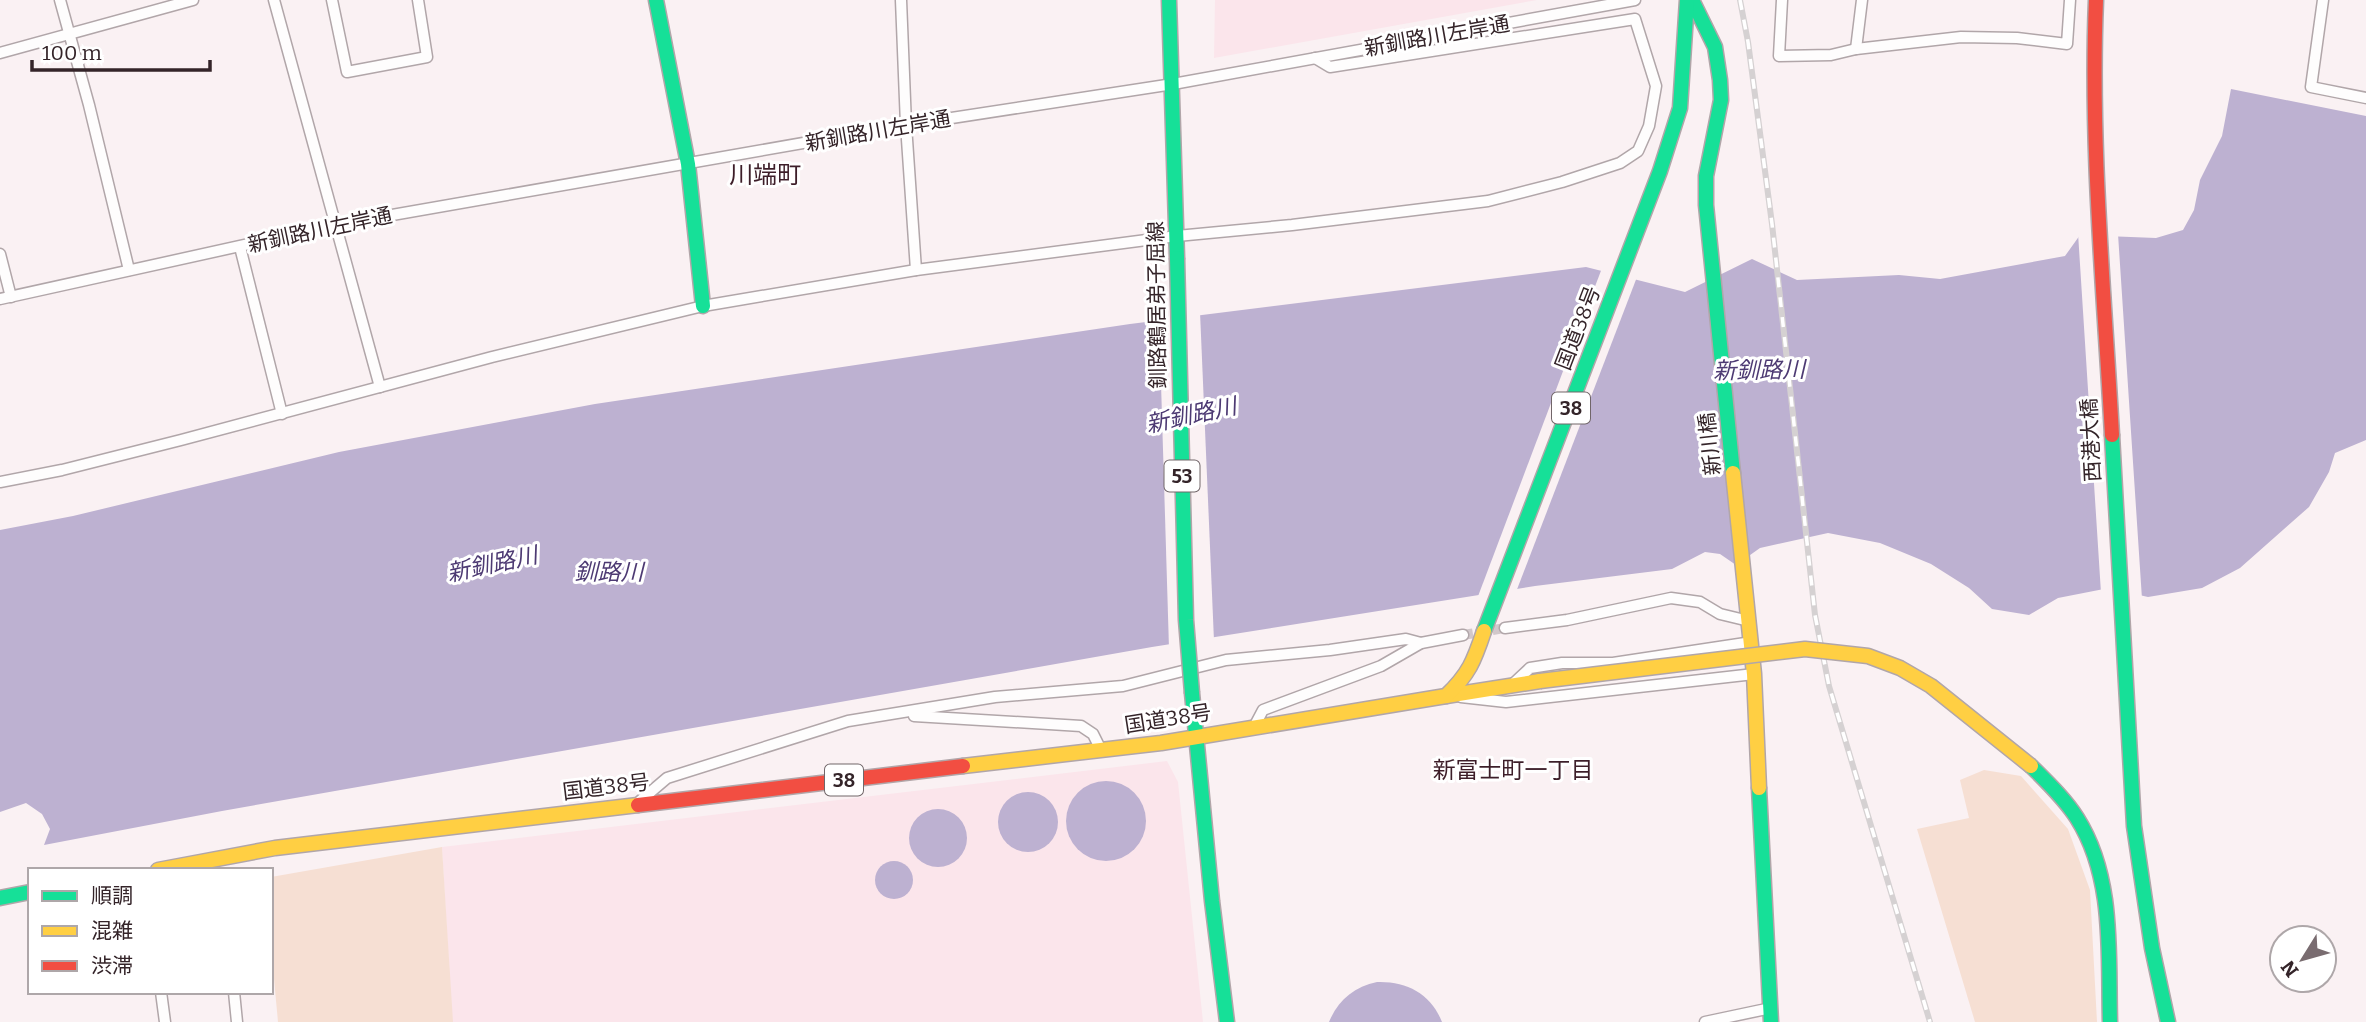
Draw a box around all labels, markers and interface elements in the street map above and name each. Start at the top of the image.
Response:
street label: 新釧路川左岸通 [1362,10,1512,62]
scale bar [32,28,210,72]
text: 100 m [42,40,102,66]
street label: 新釧路川左岸通 [803,105,953,157]
district label: 川端町 [729,161,801,189]
street label: 新釧路川左岸通 [245,202,395,258]
street label: 釧路鶴居弟子屈線 [1143,221,1171,389]
street label: 国道38号 [1550,282,1606,374]
water label: 新釧路川 [1713,355,1808,385]
water label: 新釧路川 [1143,391,1242,438]
road number: 38 [1552,392,1590,424]
street label: 西港大橋 [2076,397,2106,483]
street label: 新川橋 [1694,411,1726,477]
road number: 53 [1164,461,1200,491]
water label: 新釧路川 [444,540,543,587]
water label: 釧路川 [575,558,647,586]
street label: 国道38号 [1123,699,1213,739]
district label: 新富士町一丁目 [1433,756,1594,784]
road number: 38 [825,764,863,796]
street label: 国道38号 [561,769,651,805]
legend [28,868,273,994]
text: 順調 [91,883,133,909]
text: 混雑 [91,918,133,944]
north arrow [2268,924,2338,994]
text: 渋滞 [91,953,133,979]
text: N [2276,956,2303,982]

